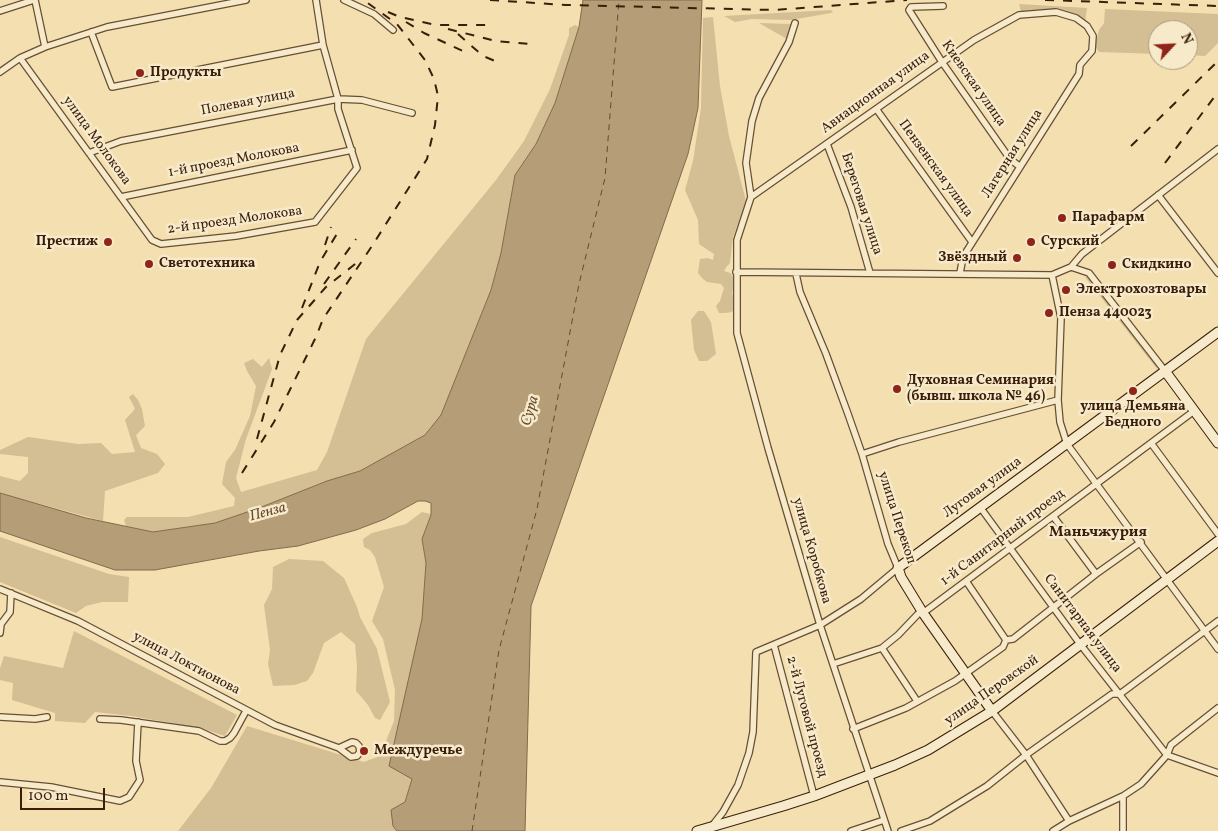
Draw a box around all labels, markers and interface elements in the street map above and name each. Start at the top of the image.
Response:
north arrow [1148,20,1198,70]
text: N [1175,30,1197,47]
street label: Киевская улица [937,38,1009,130]
street label: Авиационная улица [818,48,934,138]
place label: Продукты [150,65,222,81]
marker: Продукты [134,67,146,79]
street label: Полевая улица [200,86,296,120]
street label: улица Молокова [58,93,134,189]
street label: Лагерная улица [979,106,1047,202]
street label: Пензенская улица [894,117,976,221]
street label: 1-й проезд Молокова [167,140,301,182]
street label: Береговая улица [837,151,885,257]
street label: 2-й проезд Молокова [167,203,303,239]
place label: Парафарм [1072,210,1144,226]
marker: Парафарм [1056,212,1068,224]
place label: Престиж [36,234,98,250]
place label: Сурский [1041,234,1099,250]
marker: Престиж [102,236,114,248]
marker: Сурский [1025,236,1037,248]
place label: Звёздный [938,250,1007,266]
marker: Звёздный [1011,252,1023,264]
place label: Светотехника [159,256,255,272]
place label: Скидкино [1122,257,1191,273]
marker: Светотехника [143,258,155,270]
marker: Скидкино [1106,259,1118,271]
place label: Электрохозтовары [1076,282,1206,298]
marker: Электрохозтовары [1060,284,1072,296]
place label: Пенза 440023 [1059,305,1152,321]
marker: Пенза 440023 [1043,307,1055,319]
place label: Духовная Семинария (бывш. школа № 46) [907,373,1054,406]
marker: Духовная Семинария (бывш. школа № 46) [891,383,903,395]
marker: улица Демьяна Бедного [1127,385,1139,397]
water label: Сура [518,394,544,428]
place label: улица Демьяна Бедного [1080,399,1186,432]
street label: Луговая улица [940,454,1026,522]
street label: улица Перекоп [873,470,919,566]
street label: 1-й Санитарный проезд [938,486,1068,590]
street label: улица Коробкова [788,496,834,606]
water label: Пенза [248,500,288,526]
district label: Маньчжурия [1049,524,1147,542]
street label: Санитарная улица [1039,571,1125,677]
street label: улица Локтионова [129,629,243,699]
street label: улица Перовской [942,652,1042,730]
street label: 2-й Луговой проезд [782,655,830,779]
place label: Междуречье [374,743,462,759]
marker: Междуречье [358,745,370,757]
scale bar [22,778,108,810]
text: 100 m [28,786,68,807]

